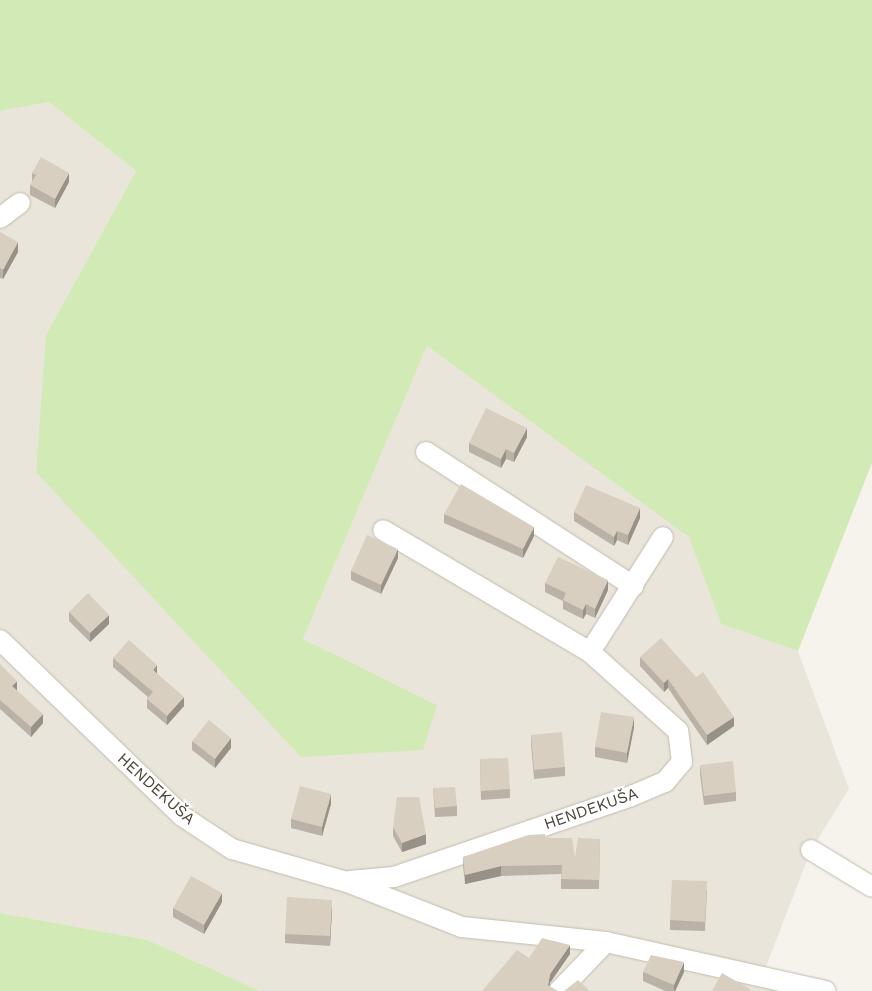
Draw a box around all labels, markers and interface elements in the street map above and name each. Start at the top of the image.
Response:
street label: HENDEKUŠA [113,749,199,829]
street label: HENDEKUŠA [542,784,640,834]

